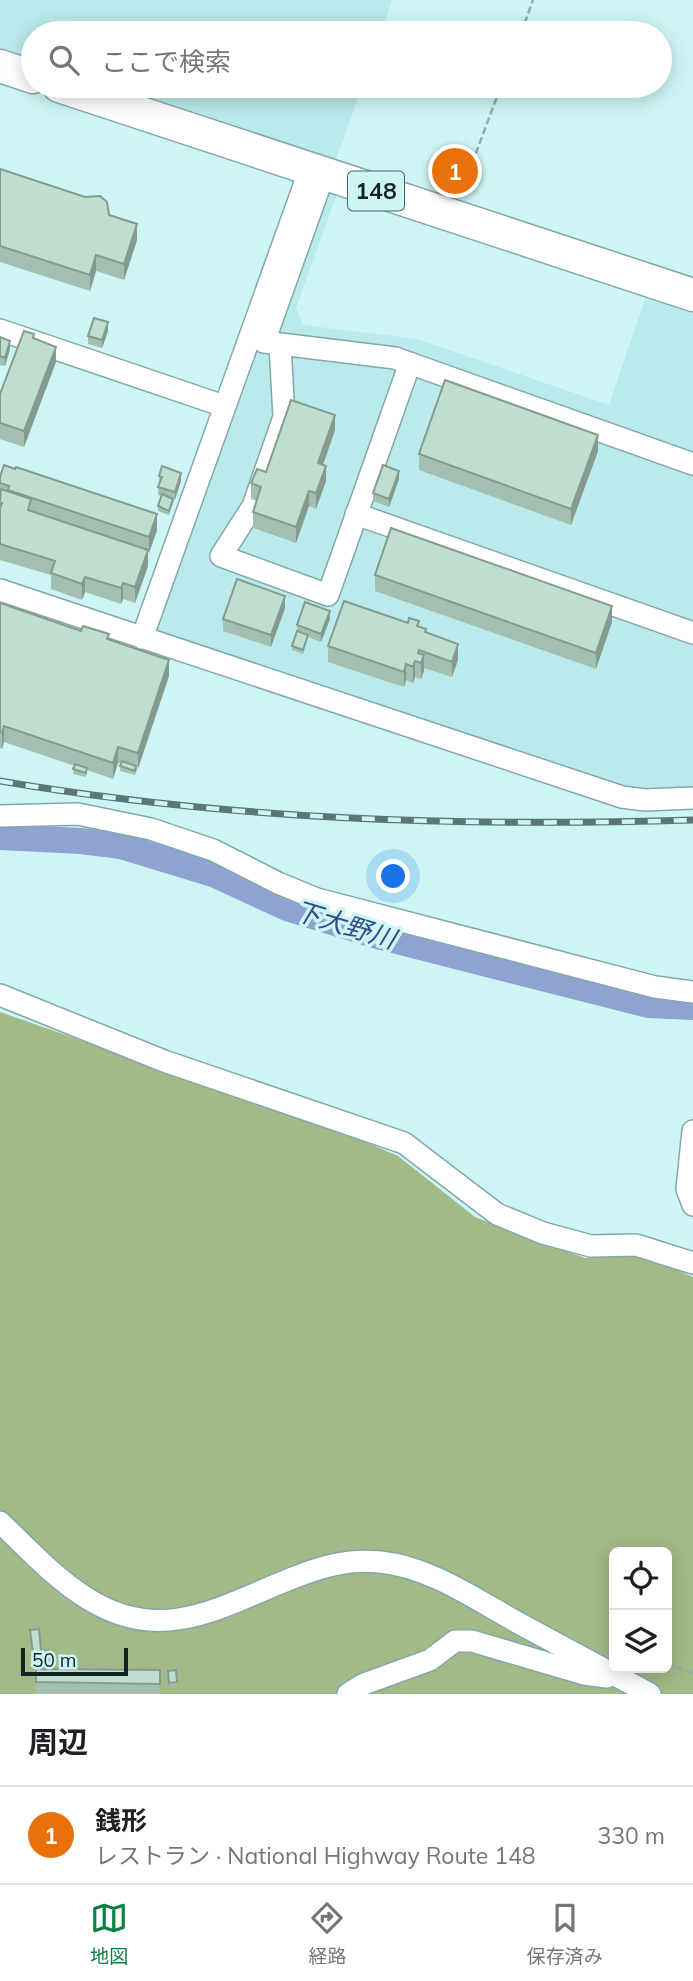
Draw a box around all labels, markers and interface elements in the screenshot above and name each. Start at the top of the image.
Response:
search box [21,21,672,98]
icon: search [45,41,83,79]
text: ここで検索 [101,45,231,78]
pin: 1 [432,145,478,197]
road number: 148 [348,172,404,210]
your location [376,859,410,893]
water label: 下大野川 [291,894,403,956]
map controls [609,1547,672,1673]
button: locate [609,1547,672,1610]
button: layers [609,1610,672,1673]
scale bar [21,1645,128,1677]
text: 50 m [32,1648,76,1672]
text: 周辺 [28,1723,88,1761]
text: 銭形 [95,1804,147,1837]
text: 1 [44,1821,58,1850]
text: 330 m [597,1821,665,1850]
text: レストラン · National Highway Route 148 [95,1841,536,1870]
tab: 地図 [90,1899,128,1968]
tab: 経路 [308,1899,347,1968]
tab: 保存済み [527,1899,603,1968]

